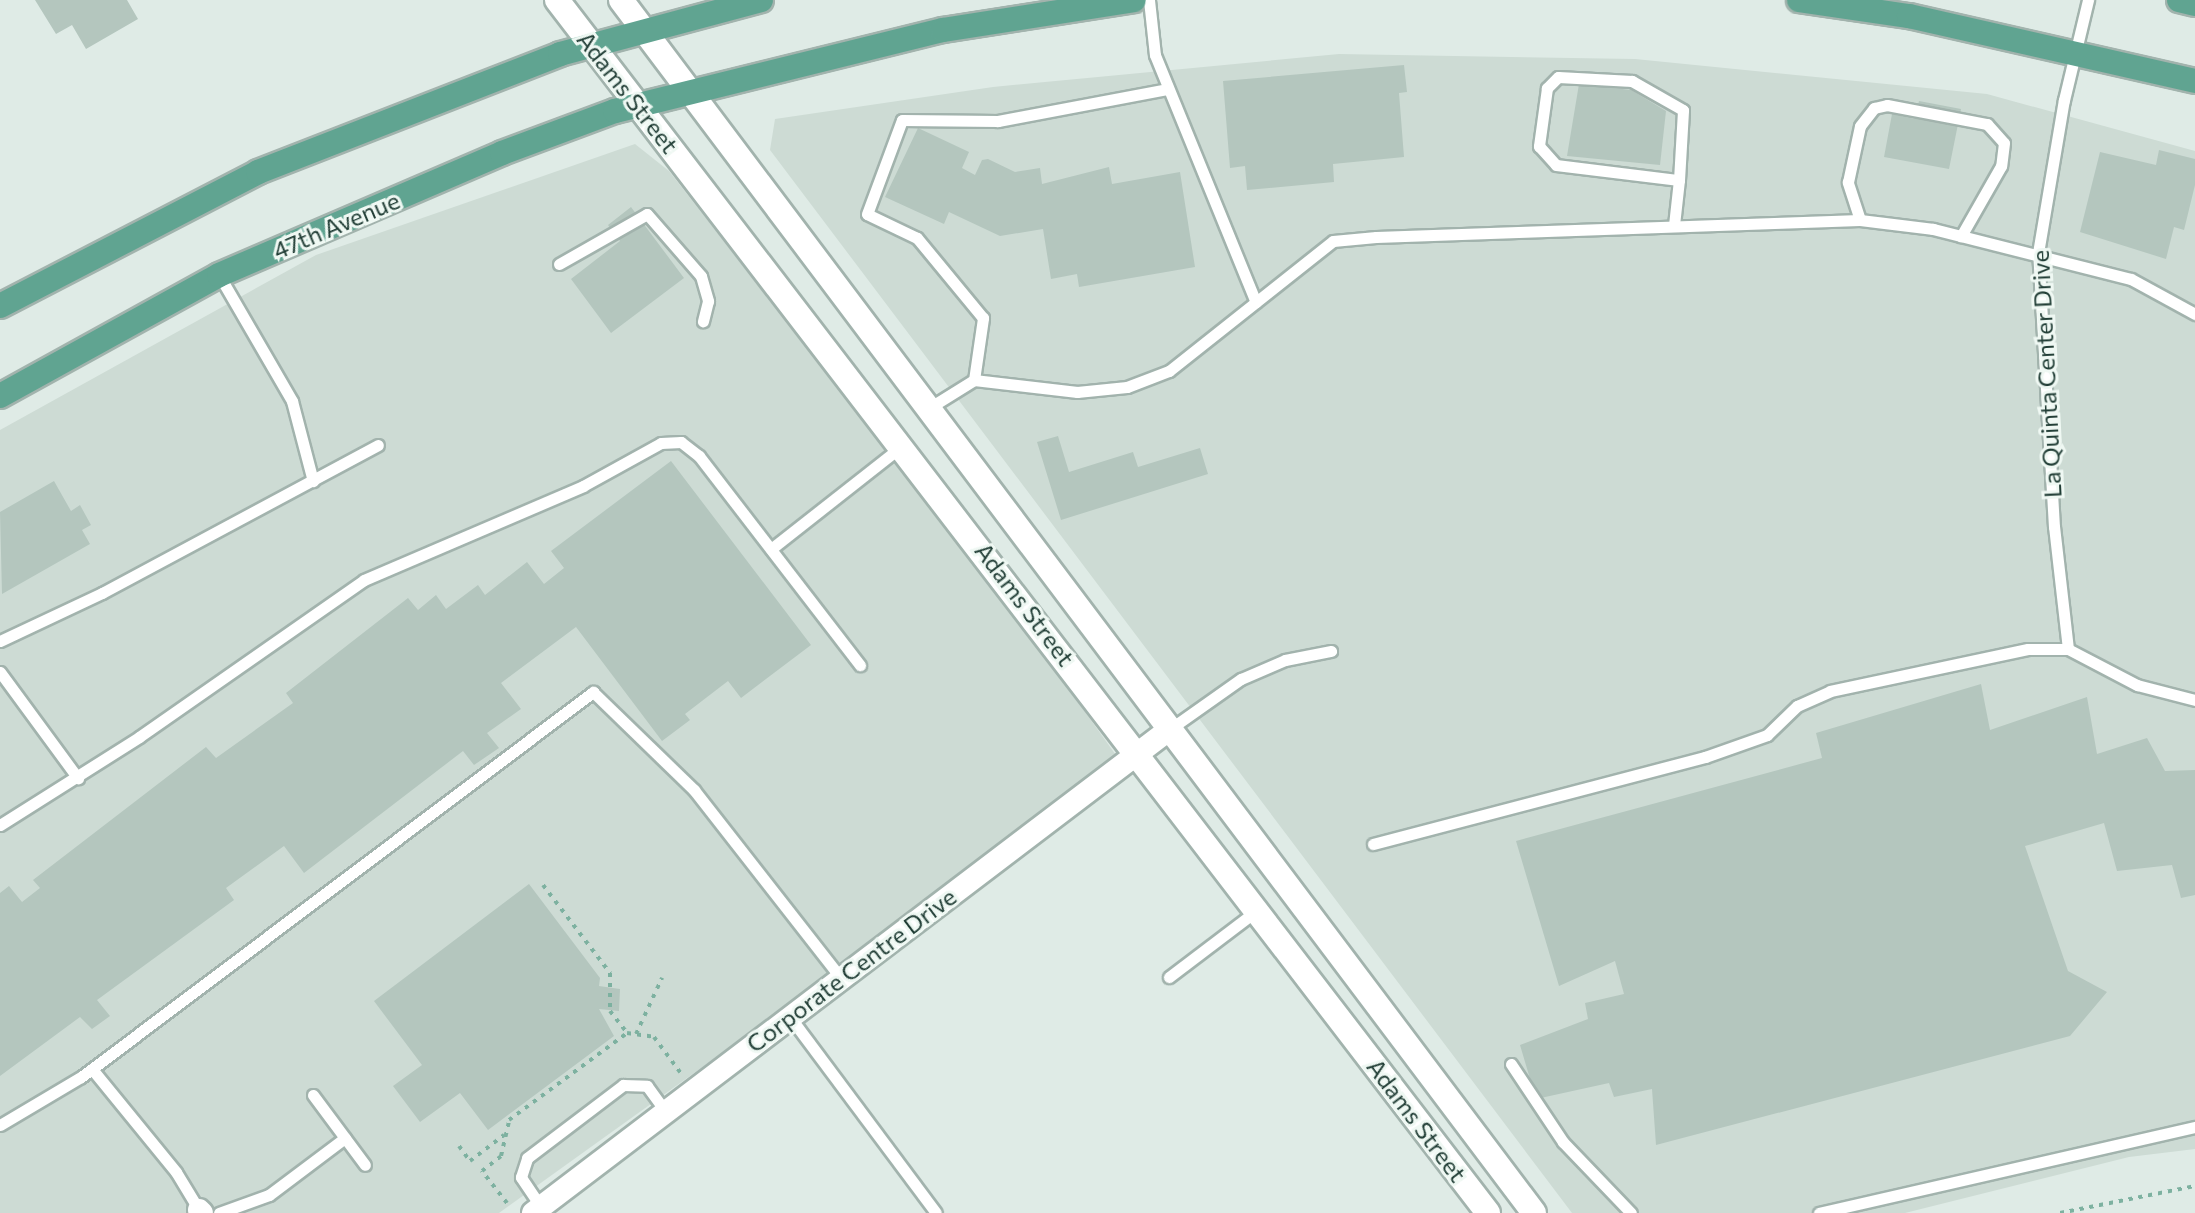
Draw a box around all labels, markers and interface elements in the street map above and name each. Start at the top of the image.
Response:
street label: Adams Street [571,25,685,159]
street label: 47th Avenue [268,185,404,265]
street label: La Quinta Center Drive [2025,249,2067,499]
street label: Adams Street [969,537,1081,671]
street label: Corporate Centre Drive [741,882,961,1058]
street label: Adams Street [1361,1053,1473,1187]

